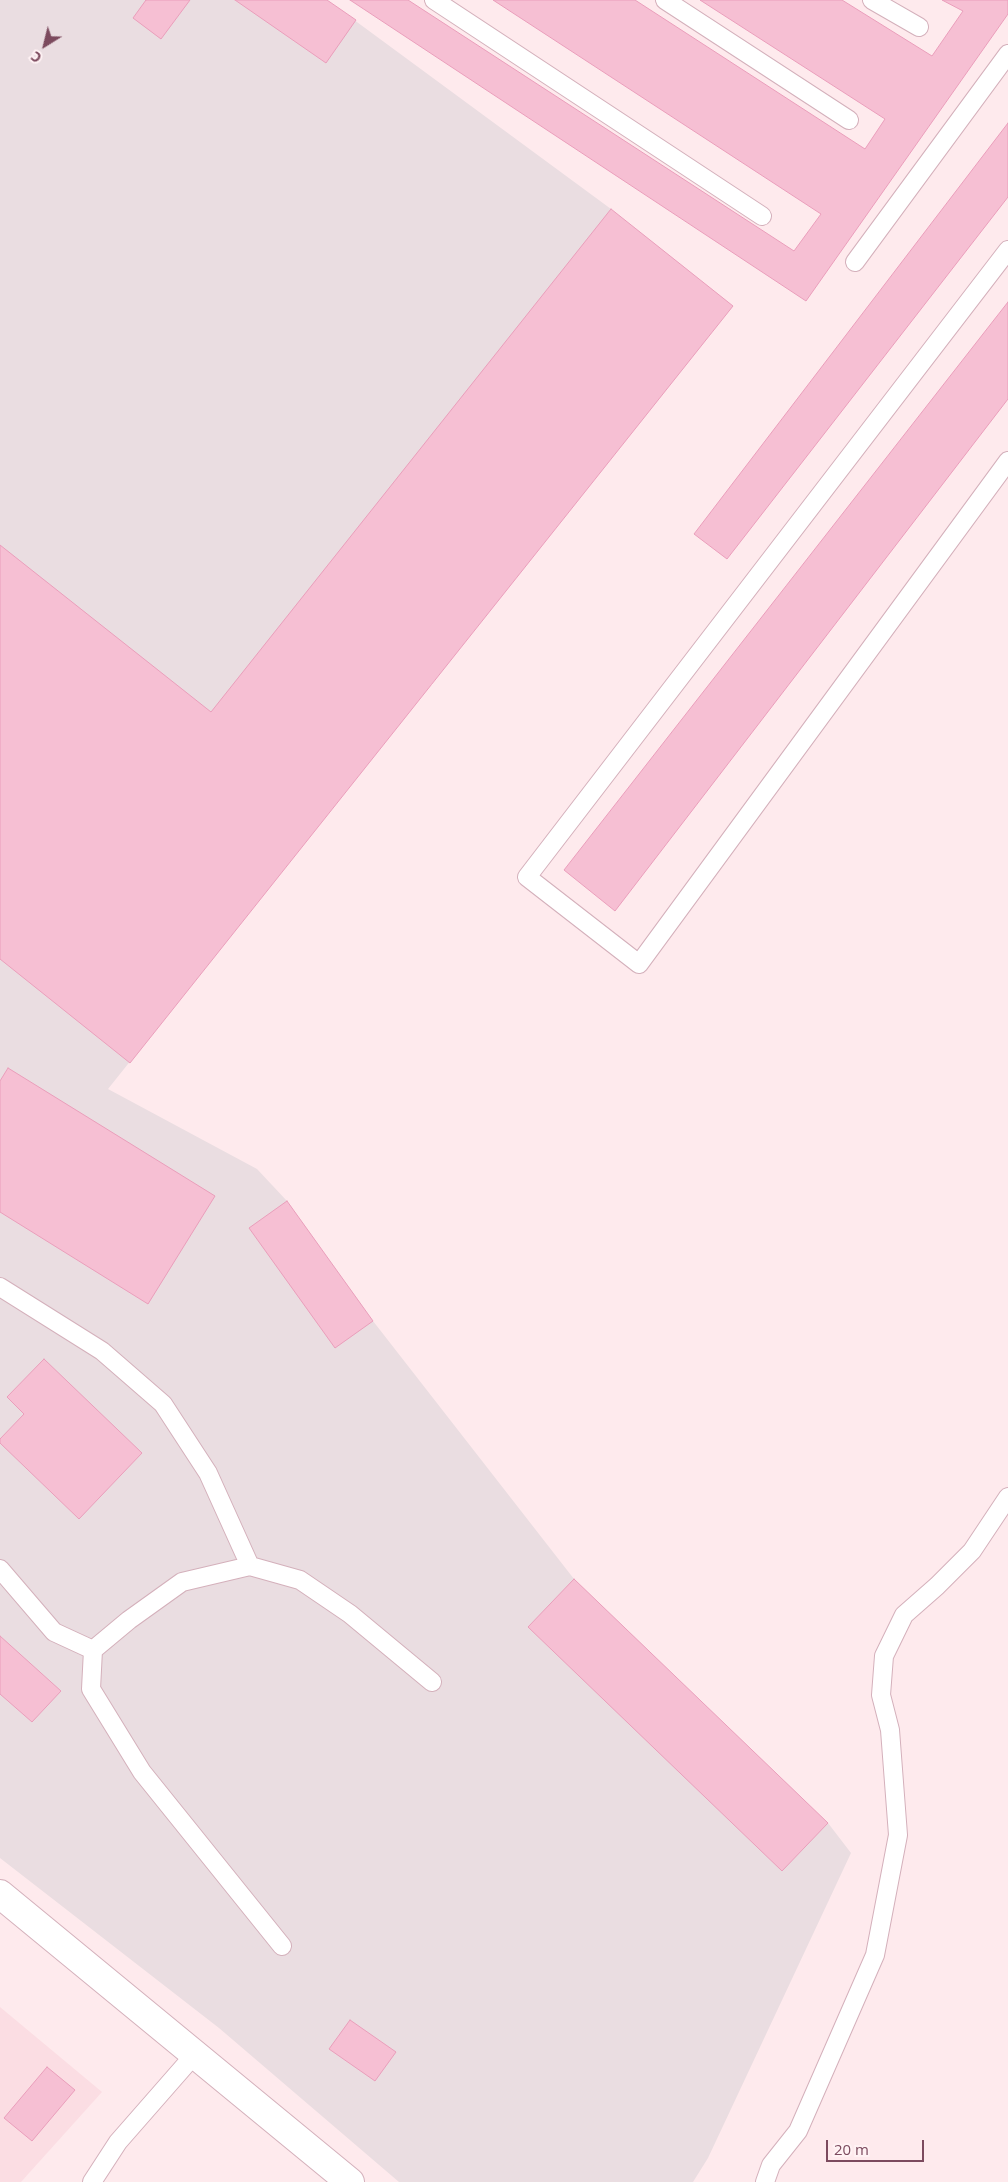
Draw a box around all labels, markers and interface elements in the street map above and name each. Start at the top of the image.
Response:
north arrow [20,20,70,70]
text: С [27,47,45,68]
scale bar [828,2130,926,2162]
text: 20 m [834,2139,869,2159]

